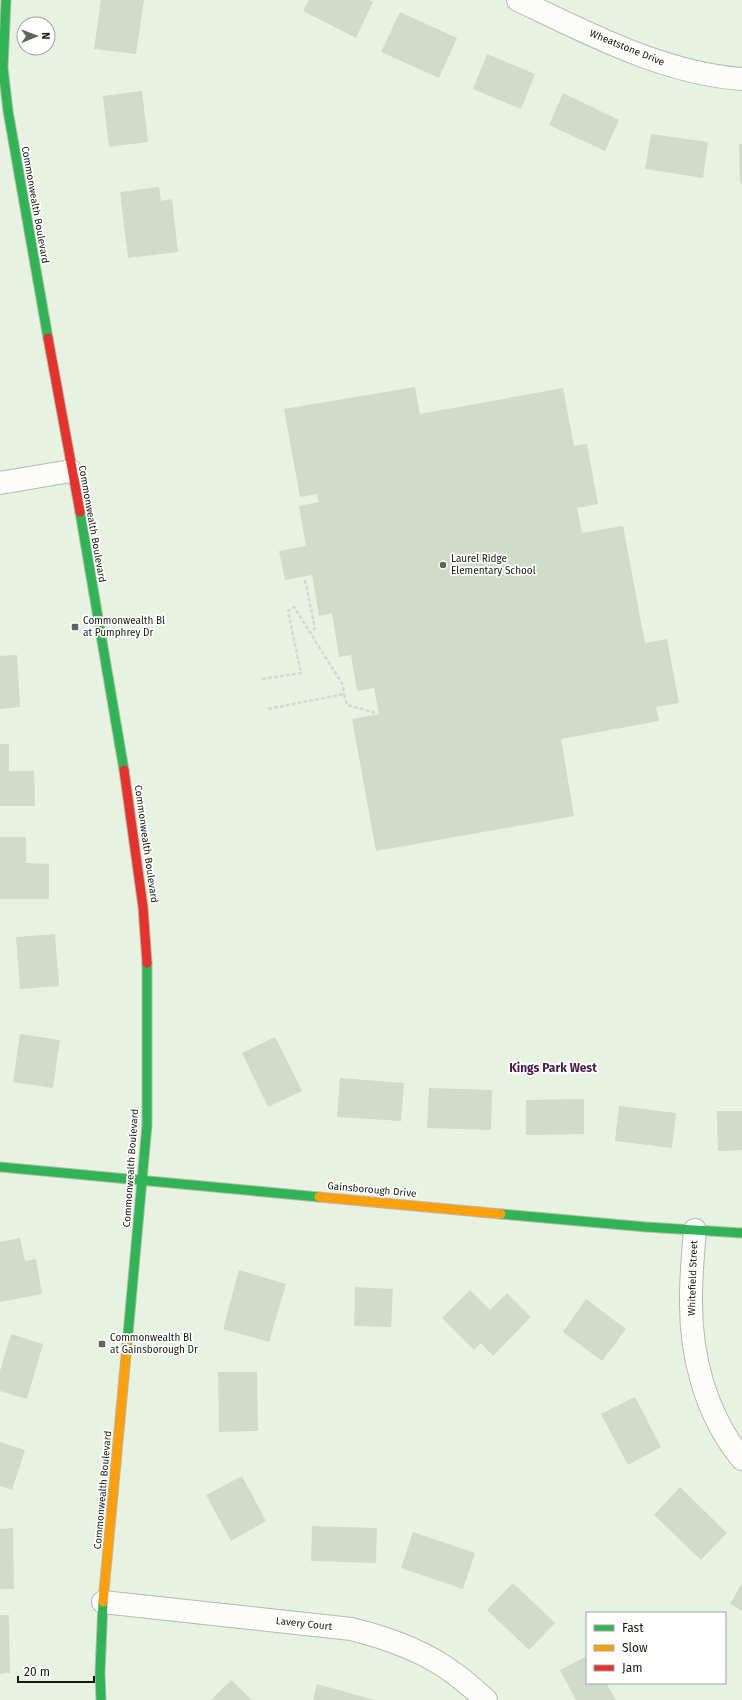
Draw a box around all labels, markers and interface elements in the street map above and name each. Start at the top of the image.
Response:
north arrow [16,16,56,56]
street label: Wheatstone Drive [588,27,666,69]
text: N [39,32,52,40]
street label: Commonwealth Boulevard [19,145,51,265]
street label: Commonwealth Boulevard [76,464,108,584]
place label: Laurel Ridge Elementary School [451,553,536,577]
marker: Laurel Ridge Elementary School [438,560,448,570]
place label: Commonwealth Bl at Pumphrey Dr [83,615,165,639]
marker: Commonwealth Bl at Pumphrey Dr [70,622,80,632]
street label: Commonwealth Boulevard [132,784,160,904]
district label: Kings Park West [509,1061,597,1075]
street label: Commonwealth Boulevard [121,1108,141,1228]
street label: Gainsborough Drive [327,1180,417,1200]
street label: Whitefield Street [686,1240,700,1316]
place label: Commonwealth Bl at Gainsborough Dr [110,1332,198,1356]
marker: Commonwealth Bl at Gainsborough Dr [97,1339,107,1349]
street label: Commonwealth Boulevard [92,1430,114,1550]
legend [586,1612,726,1684]
street label: Lavery Court [275,1615,333,1633]
text: Fast [622,1621,644,1635]
text: Slow [622,1641,648,1655]
scale bar [18,1658,94,1684]
text: Jam [622,1661,642,1675]
text: 20 m [24,1665,50,1679]

